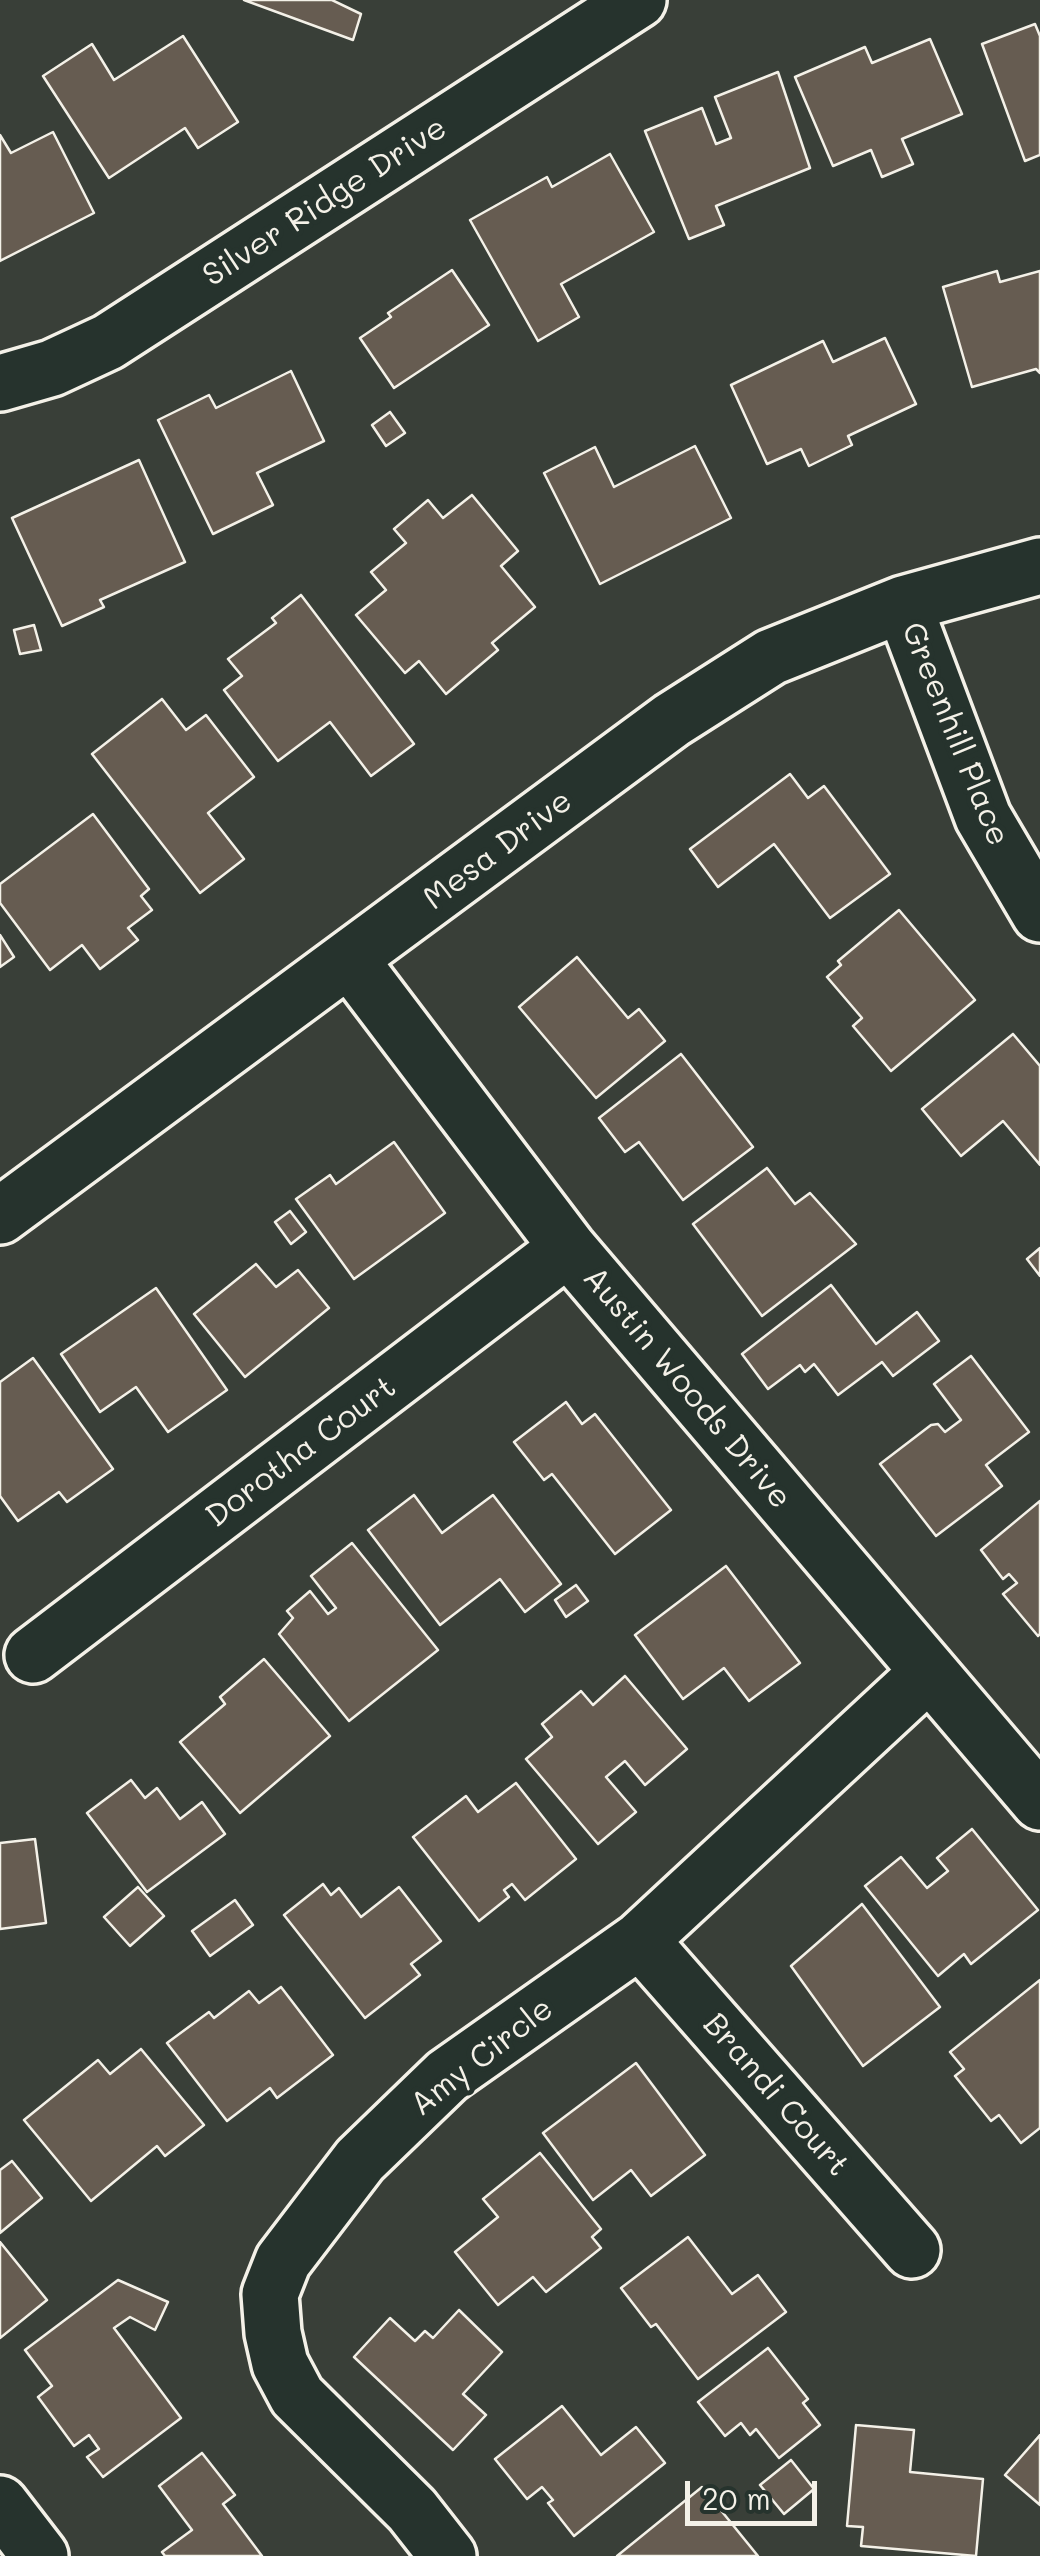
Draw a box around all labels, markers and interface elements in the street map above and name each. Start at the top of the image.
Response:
street label: Silver Ridge Drive [196,109,454,295]
street label: Greenhill Place [893,617,1017,851]
street label: Mesa Drive [416,782,580,918]
street label: Austin Woods Drive [575,1259,799,1517]
street label: Dorotha Court [198,1368,404,1536]
street label: Amy Circle [403,1990,561,2124]
street label: Brandi Court [695,2006,857,2184]
scale bar [690,2461,822,2523]
text: 20 m [702,2478,771,2518]

